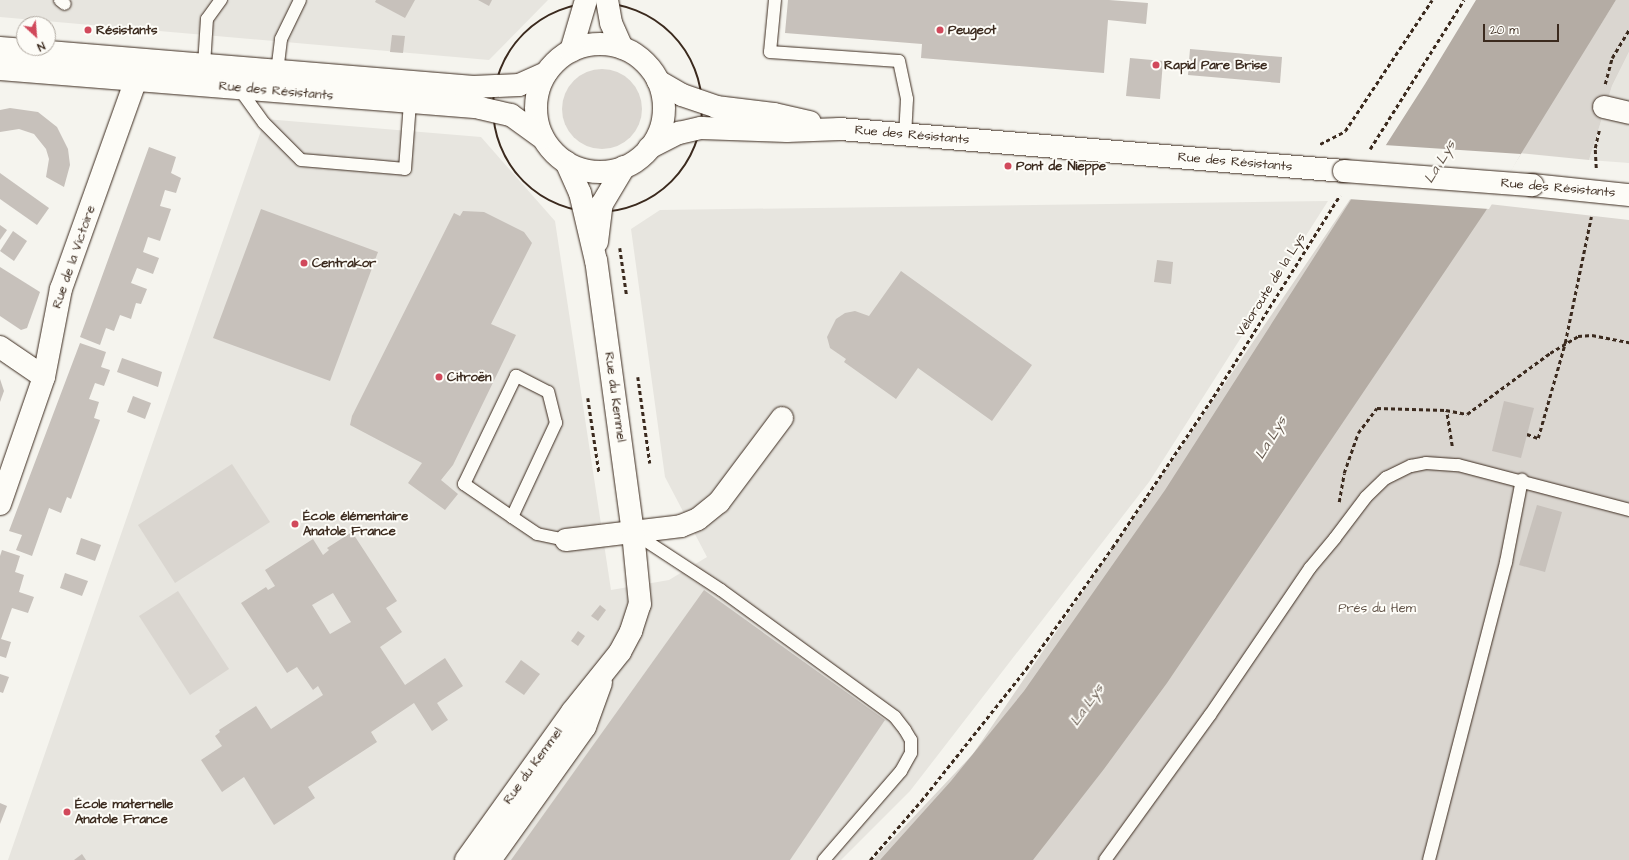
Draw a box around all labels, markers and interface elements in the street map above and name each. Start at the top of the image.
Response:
north arrow [16,16,56,56]
scale bar [1485,16,1561,42]
place label: Résistants [96,22,157,38]
place label: Peugeot [948,22,996,38]
text: 20 m [1490,22,1519,39]
marker: Résistants [83,25,93,35]
marker: Peugeot [935,25,945,35]
text: N [35,38,47,55]
place label: Rapid Pare Brise [1164,57,1267,73]
marker: Rapid Pare Brise [1151,60,1161,70]
street label: Rue des Résistants [218,78,334,104]
street label: Rue des Résistants [854,122,970,148]
water label: La Lys [1421,138,1459,186]
street label: Rue des Résistants [1177,149,1293,175]
place label: Pont de Nieppe [1016,158,1106,174]
marker: Pont de Nieppe [1003,161,1013,171]
street label: Rue des Résistants [1500,175,1616,201]
street label: Rue de la Victoire [49,203,99,311]
street label: Véloroute de la Lys [1233,231,1309,339]
place label: Centrakor [312,255,376,271]
marker: Centrakor [299,258,309,268]
street label: Rue du Kemmel [601,351,629,443]
place label: Citroën [447,369,491,385]
marker: Citroën [434,372,444,382]
water label: La Lys [1252,414,1290,462]
place label: École élémentaire Anatole France [303,509,408,540]
marker: École élémentaire Anatole France [290,519,300,529]
park label: Prés du Hem [1338,600,1416,616]
water label: La Lys [1067,681,1107,729]
street label: Rue du Kemmel [500,725,566,807]
place label: École maternelle Anatole France [75,797,173,828]
marker: École maternelle Anatole France [62,807,72,817]

